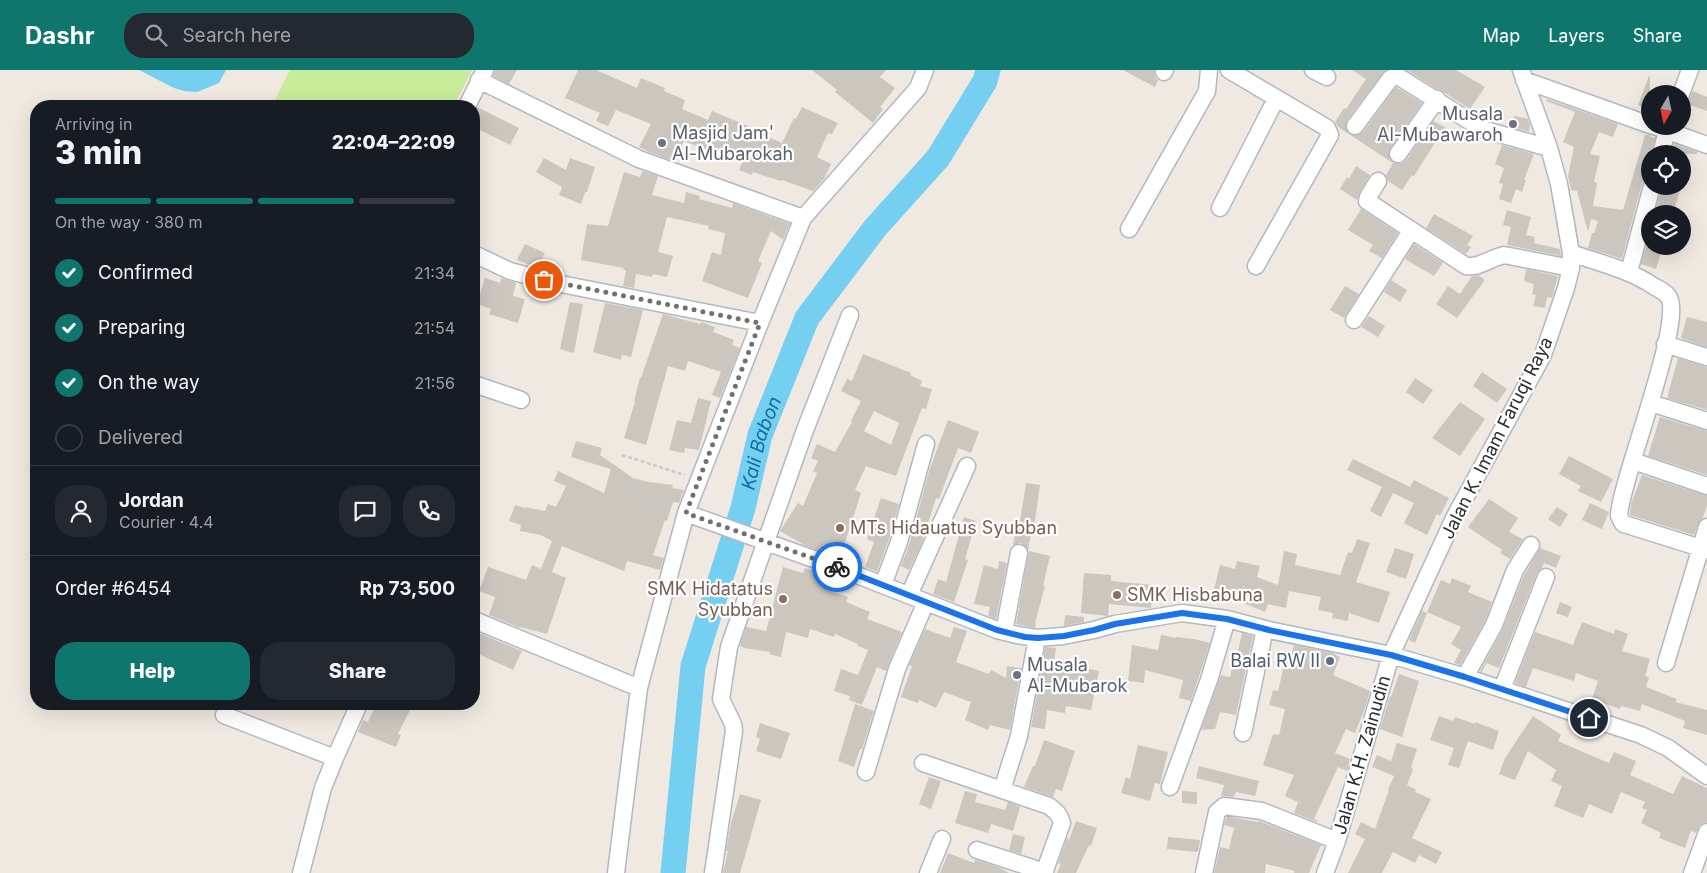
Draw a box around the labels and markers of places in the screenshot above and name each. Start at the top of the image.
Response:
place label: Musala Al-Mubawaroh [1377,103,1503,145]
marker: Musala Al-Mubawaroh [1507,118,1519,130]
place label: Masjid Jam' Al-Mubarokah [672,122,793,164]
marker: Masjid Jam' Al-Mubarokah [656,137,668,149]
pin [523,259,565,301]
place label: MTs Hidauatus Syubban [850,517,1057,538]
marker: MTs Hidauatus Syubban [834,522,846,534]
place label: SMK Hidatatus Syubban [647,578,773,620]
place label: SMK Hisbabuna [1127,584,1263,605]
marker: SMK Hisbabuna [1111,589,1123,601]
marker: SMK Hidatatus Syubban [777,593,789,605]
place label: Balai RW II [1230,650,1320,671]
place label: Musala Al-Mubarok [1027,654,1128,696]
marker: Balai RW II [1324,655,1336,667]
marker: Musala Al-Mubarok [1011,669,1023,681]
pin [1568,697,1610,739]

